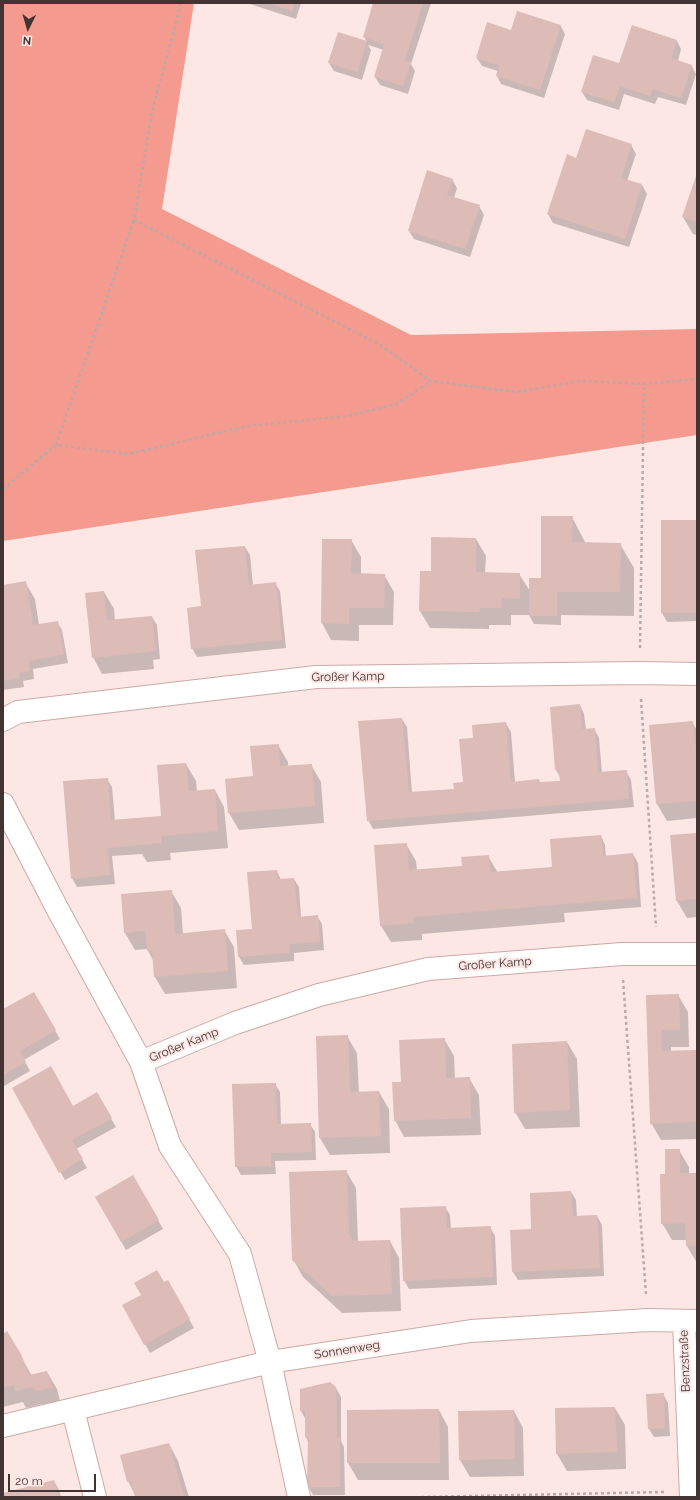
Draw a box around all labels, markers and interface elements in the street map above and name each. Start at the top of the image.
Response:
north arrow [8,8,48,48]
text: N [22,34,32,47]
street label: Großer Kamp [311,669,385,685]
street label: Großer Kamp [458,954,532,974]
street label: Großer Kamp [147,1025,221,1065]
street label: Benzstraße [677,1330,693,1392]
street label: Sonnenweg [313,1338,381,1362]
scale bar [10,1466,98,1492]
text: 20 m [15,1474,43,1488]

